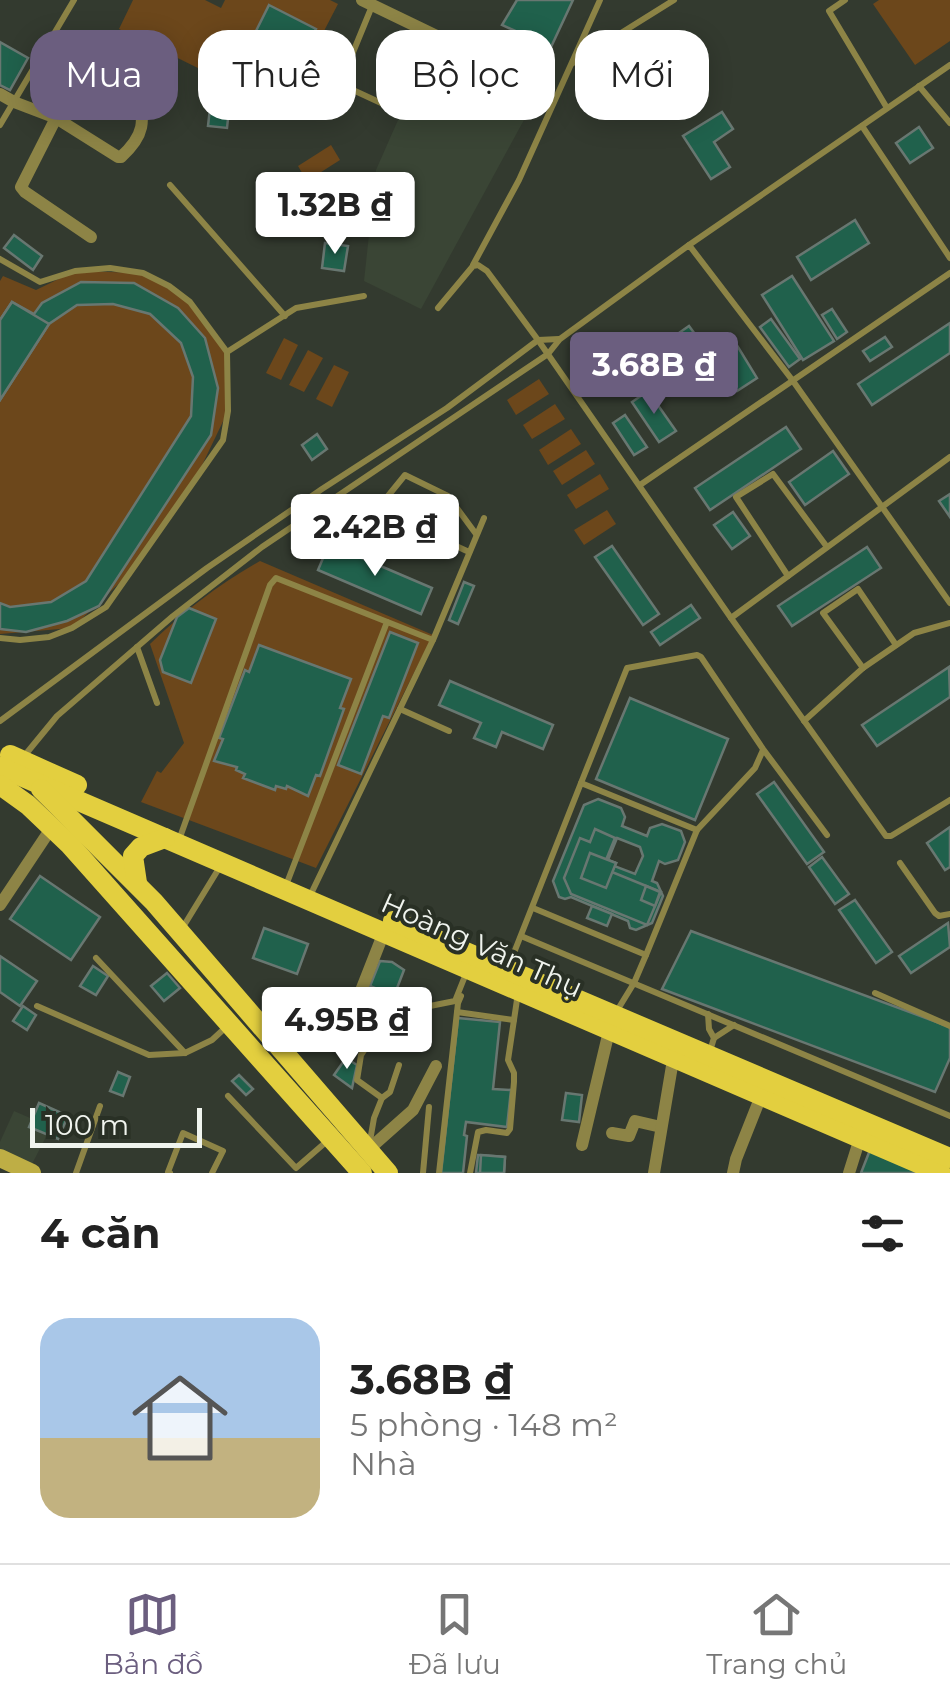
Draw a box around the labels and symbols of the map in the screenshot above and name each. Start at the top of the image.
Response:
pin: 1.32B ₫ [243,172,427,257]
pin: 3.68B ₫ [562,332,746,417]
pin: 2.42B ₫ [283,494,467,579]
street label: Hoàng Văn Thụ [376,885,588,1005]
pin: 4.95B ₫ [255,987,439,1072]
scale bar [30,1103,202,1148]

